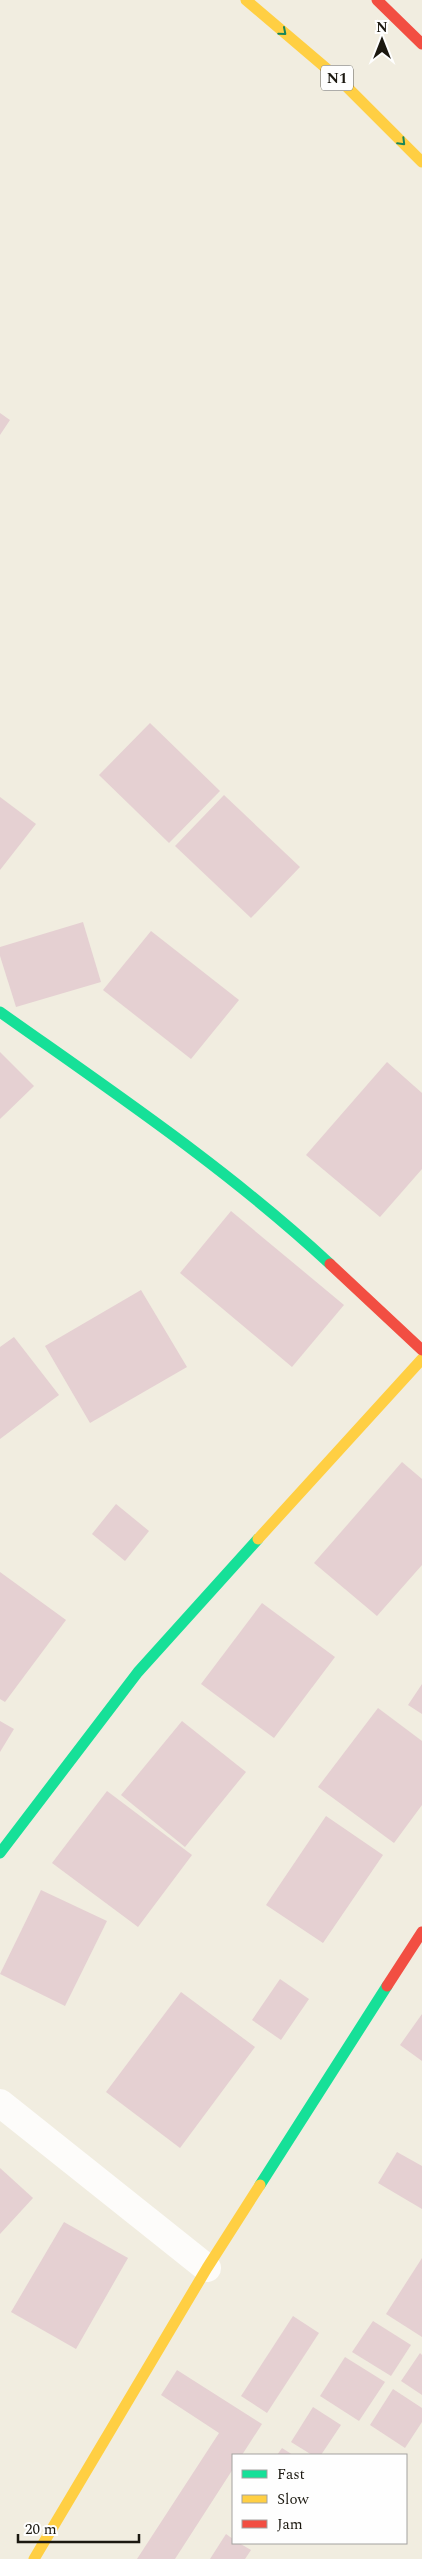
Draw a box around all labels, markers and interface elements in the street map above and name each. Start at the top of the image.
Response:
north arrow [357,15,407,65]
text: N [376,17,388,38]
one-way arrow [278,26,287,35]
road number: N1 [321,66,353,90]
one-way arrow [397,136,406,145]
legend [232,2454,407,2544]
text: Fast [277,2463,305,2486]
text: Slow [277,2488,309,2511]
scale bar [18,2512,139,2544]
text: Jam [277,2513,303,2536]
text: 20 m [25,2518,57,2541]

